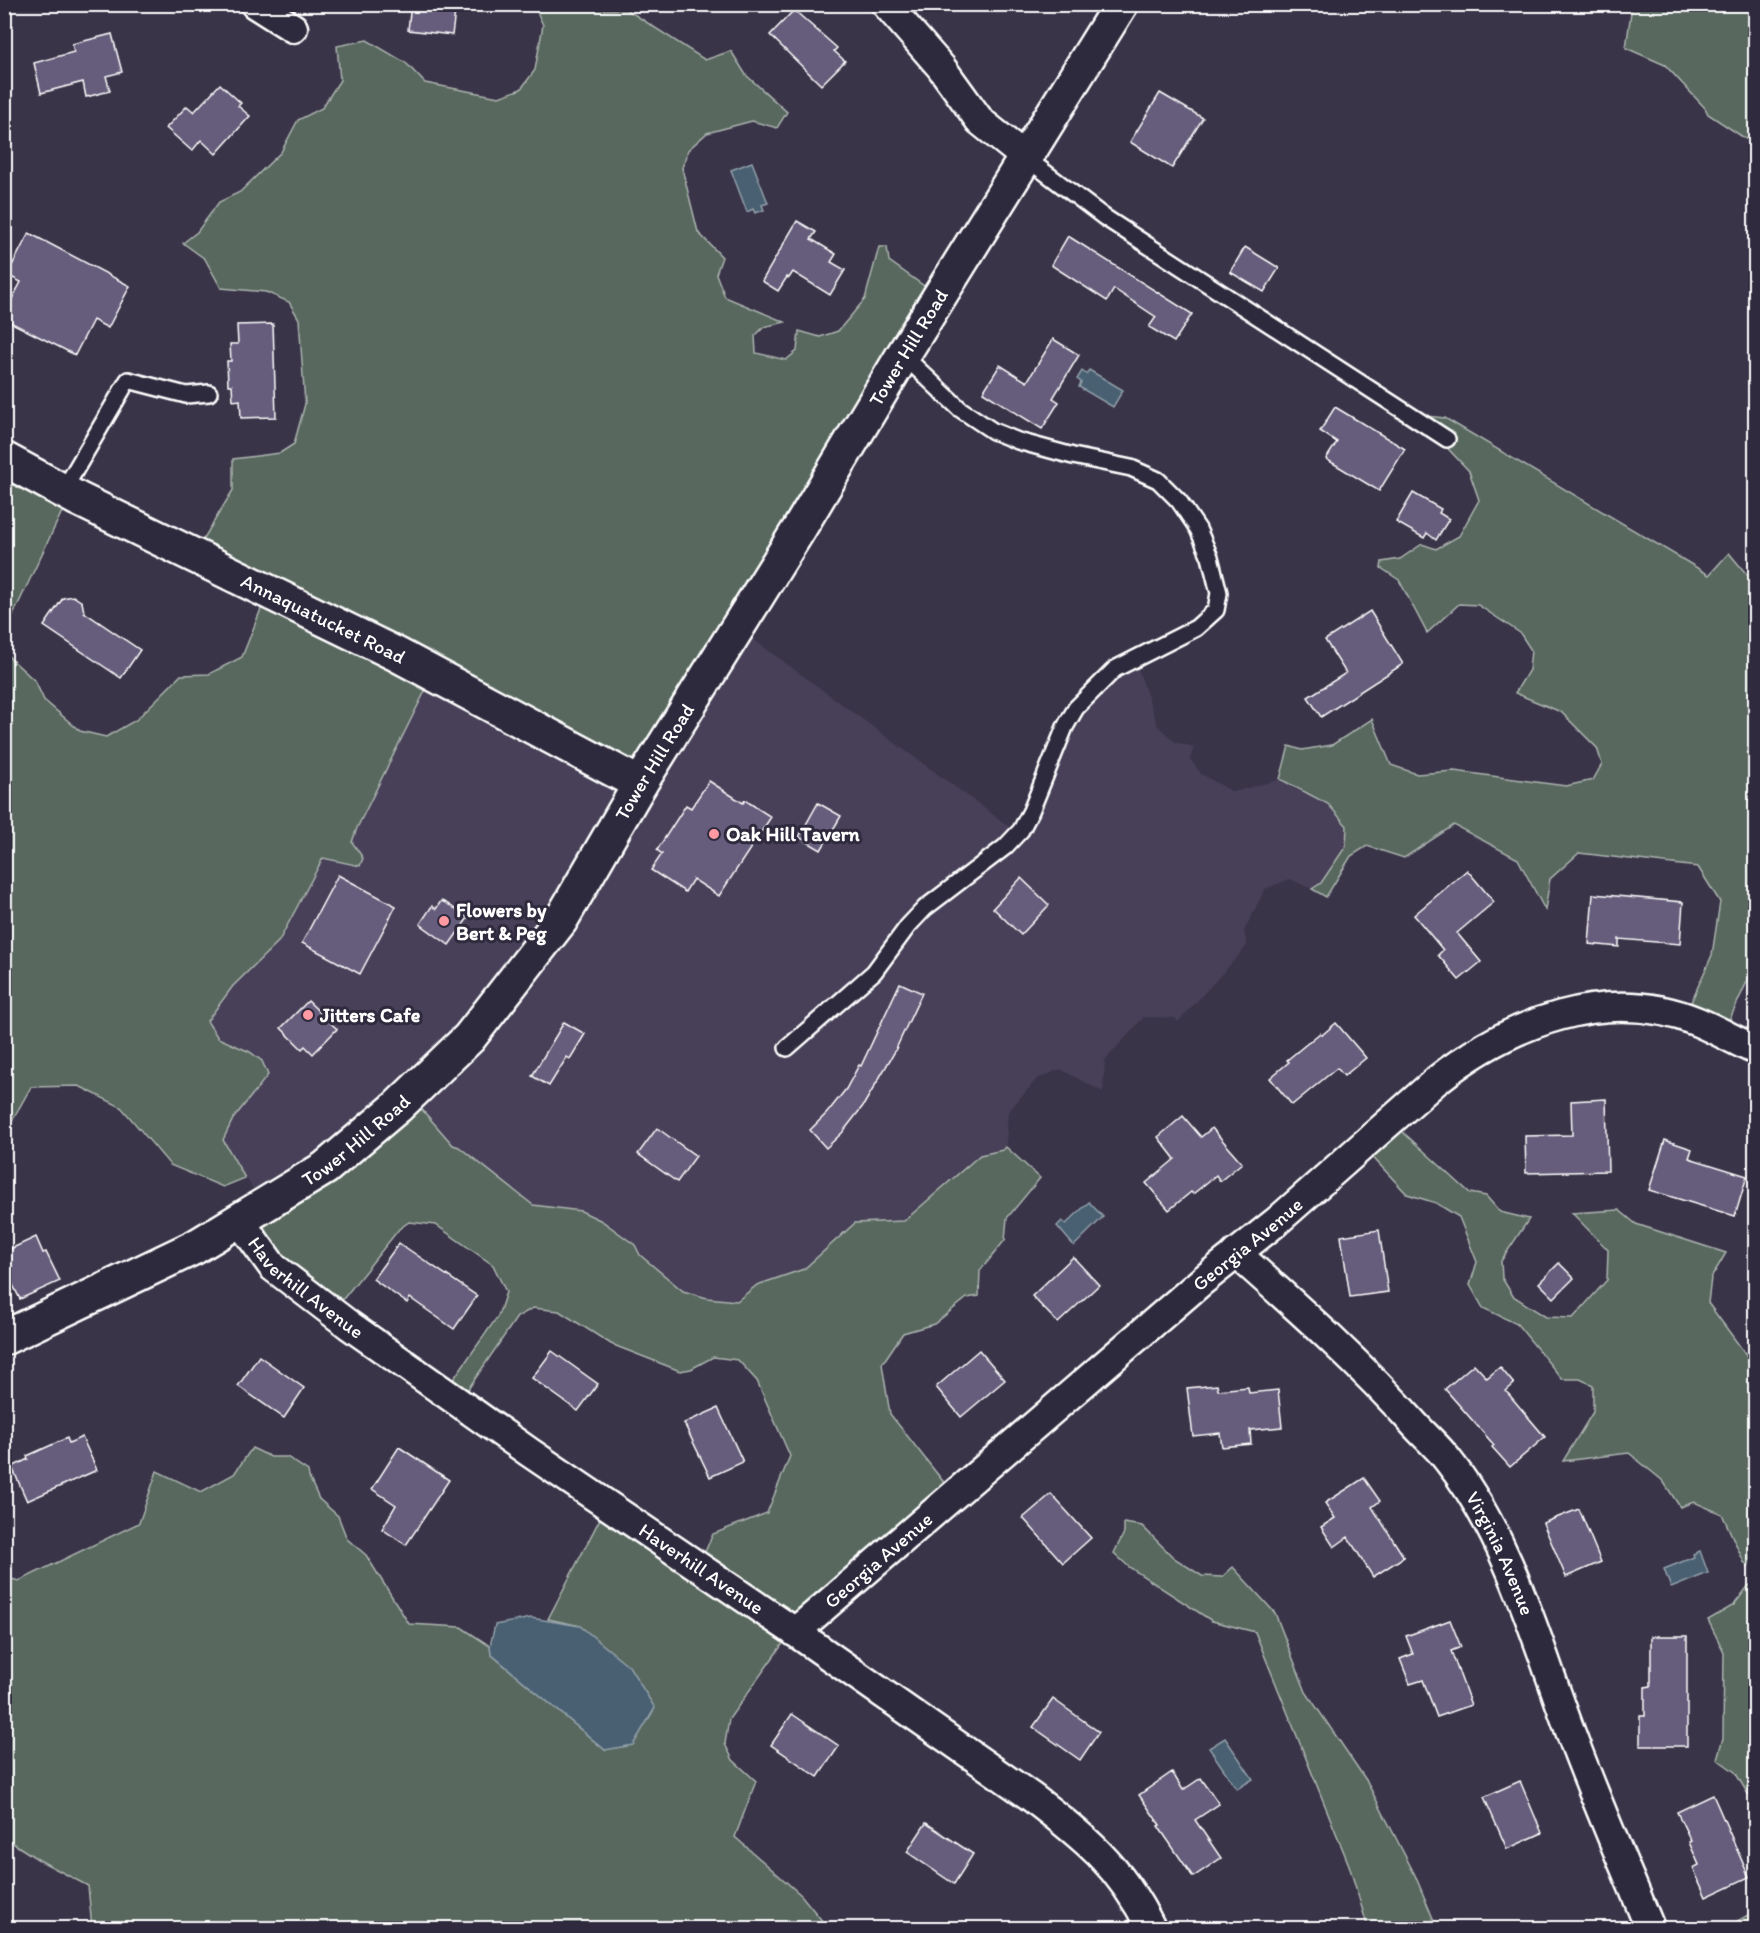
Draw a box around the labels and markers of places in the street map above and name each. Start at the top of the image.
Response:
place label: Oak Hill Tavern [726,822,860,846]
marker: Oak Hill Tavern [707,827,721,841]
place label: Flowers by Bert & Peg [456,898,547,946]
marker: Flowers by Bert & Peg [437,914,451,928]
place label: Jitters Cafe [319,1003,421,1027]
marker: Jitters Cafe [301,1008,315,1022]

